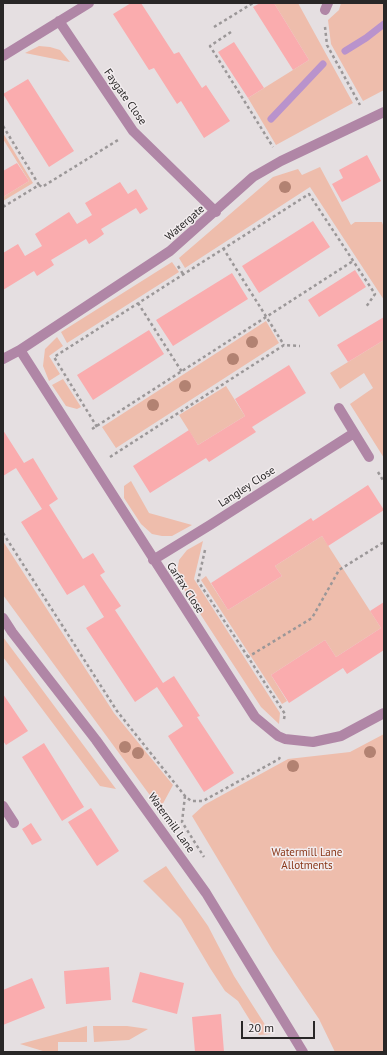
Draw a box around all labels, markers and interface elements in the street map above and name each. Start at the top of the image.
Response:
street label: Faygate Close [101,66,149,128]
street label: Watergate [163,202,207,244]
street label: Langley Close [216,464,278,510]
street label: Carfax Close [164,560,206,616]
street label: Watermill Lane [145,790,197,856]
park label: Watermill Lane Allotments [272,846,342,872]
scale bar [243,1013,317,1039]
text: 20 m [248,1020,274,1035]

